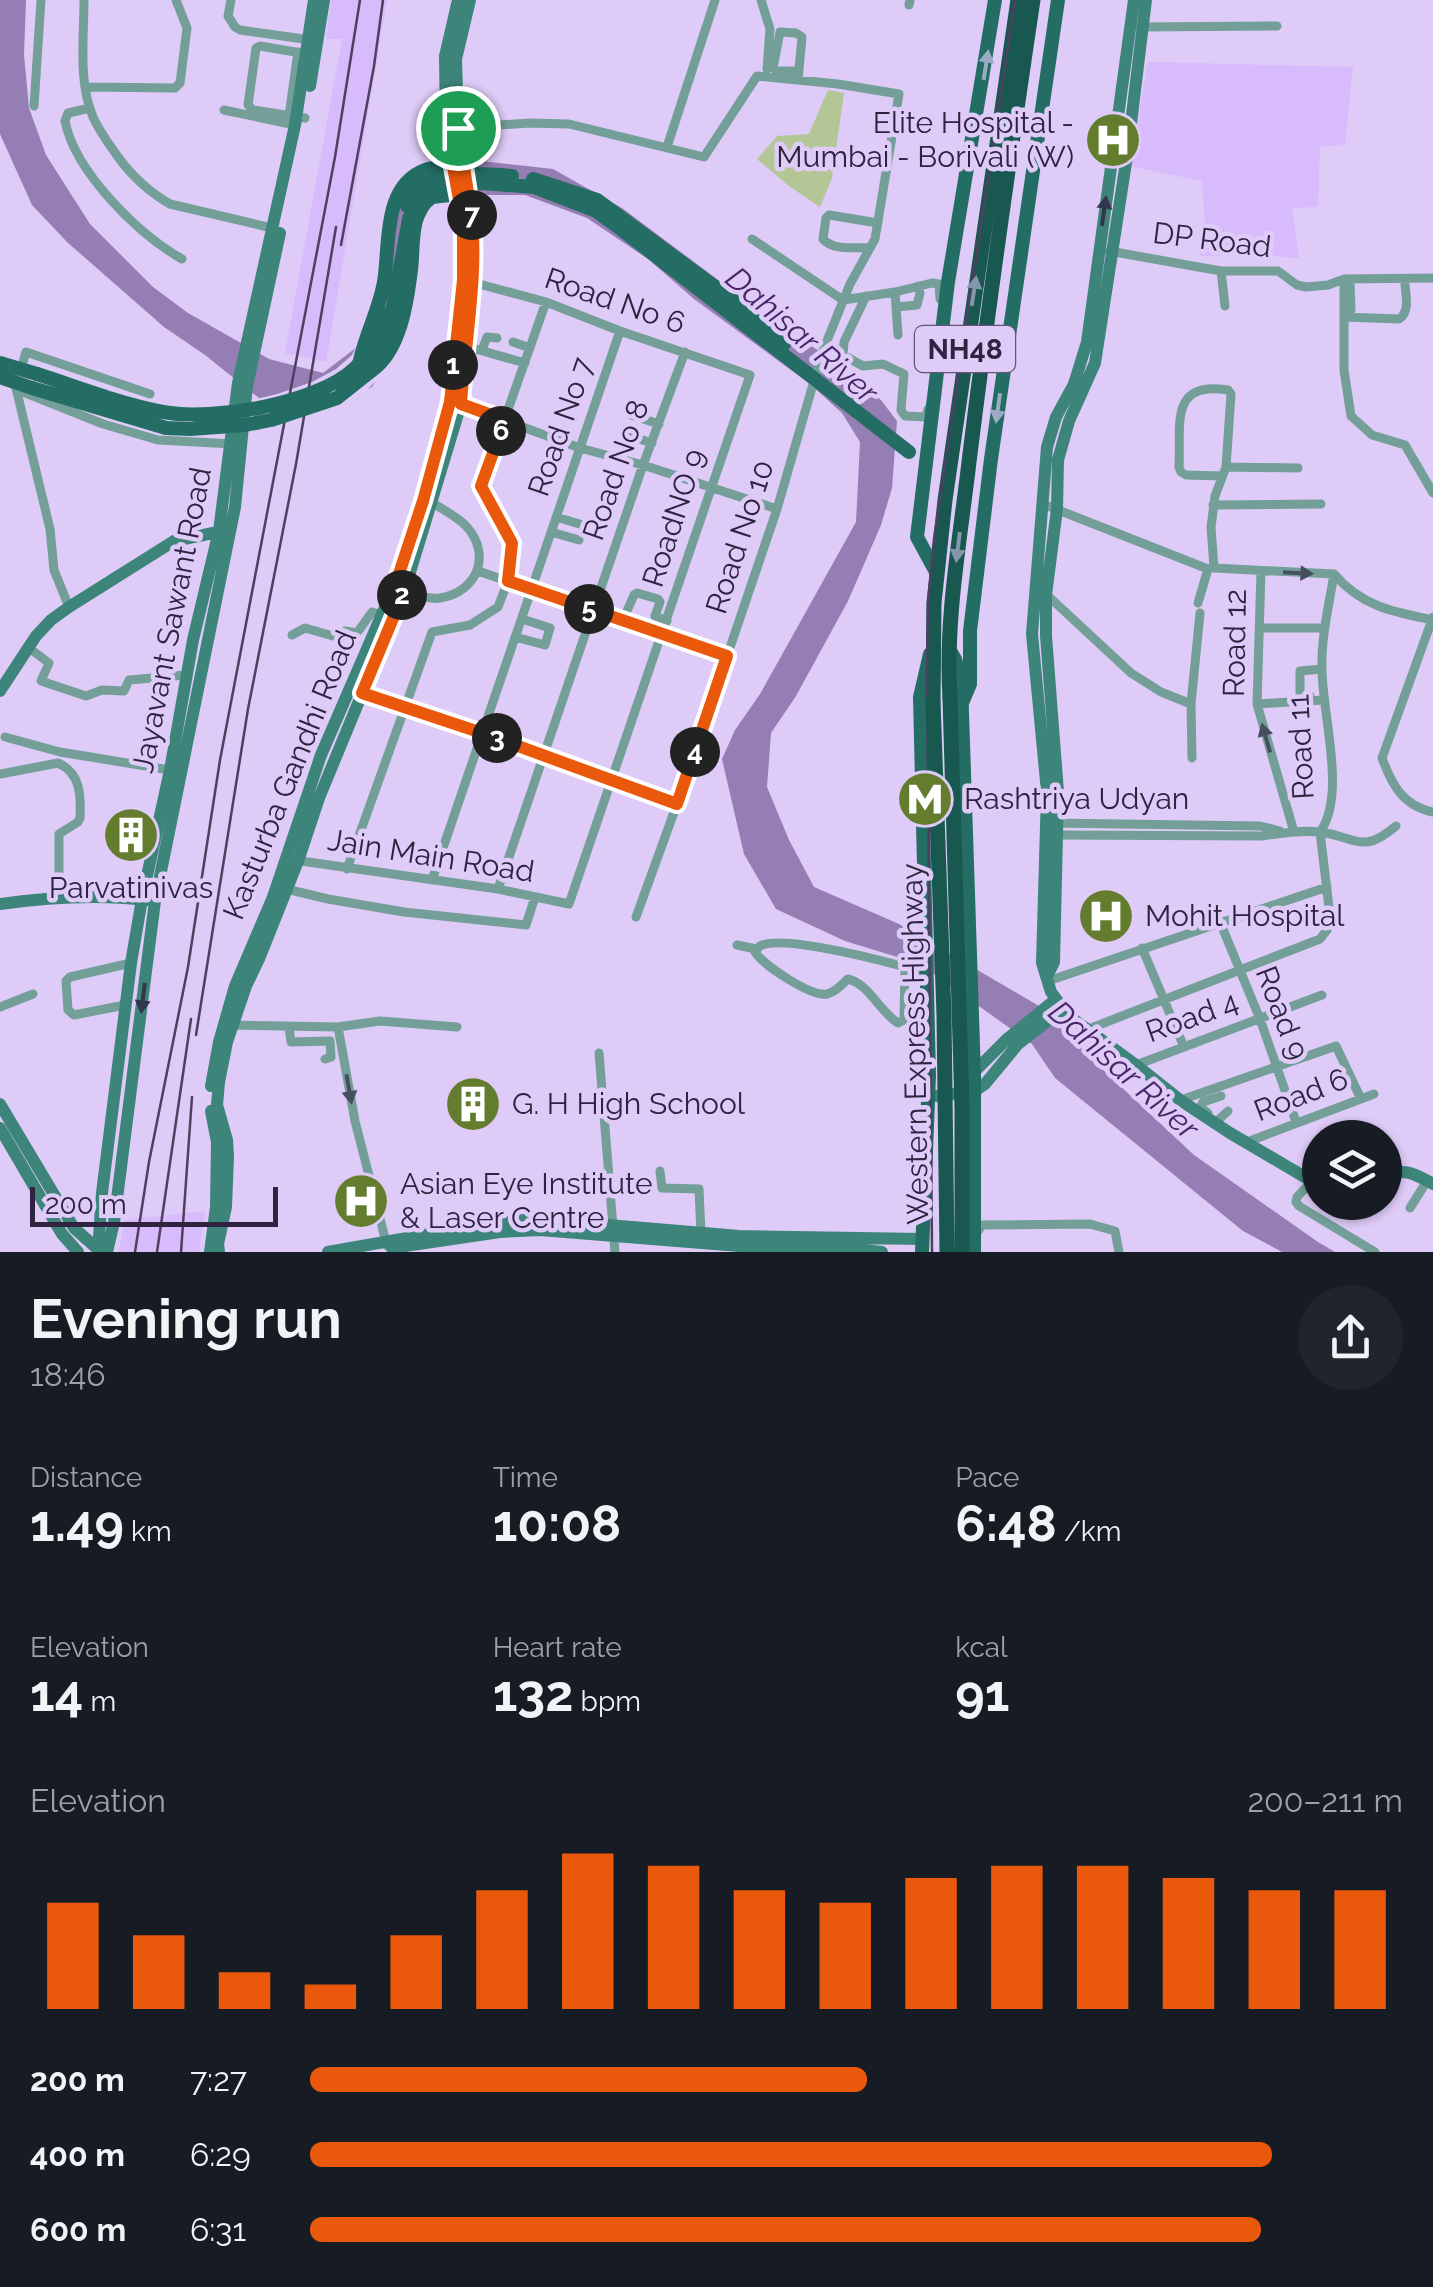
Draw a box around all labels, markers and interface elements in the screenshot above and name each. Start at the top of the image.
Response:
one-way arrow [978,49,994,80]
pin [416,86,501,171]
icon: arrive [431,101,486,156]
place label: Elite Hospital - Mumbai - Borivali (W) [776,105,1074,174]
hospital icon: Elite Hospital - Mumbai - Borivali (W) [1083,110,1143,170]
pin: 7 [447,190,497,240]
one-way arrow [1097,195,1113,226]
text: 7 [464,198,480,231]
street label: DP Road [1151,215,1273,264]
water label: Dahisar River [719,259,886,411]
street label: Road No 6 [540,260,690,341]
one-way arrow [966,275,982,306]
road number: NH48 [915,326,1015,372]
pin: 1 [428,340,478,390]
text: 1 [446,348,460,381]
street label: Road No 7 [521,353,601,501]
one-way arrow [990,393,1006,424]
street label: Road No 8 [575,395,656,544]
pin: 6 [476,406,526,456]
text: 6 [493,414,510,447]
street label: RoadNO 9 [635,444,712,591]
street label: Road No 10 [698,456,781,618]
street label: Jayavant Sawant Road [125,464,218,775]
one-way arrow [950,532,966,564]
one-way arrow [1282,565,1314,581]
pin: 2 [377,570,427,620]
text: 2 [394,578,410,611]
pin: 5 [564,584,614,634]
street label: Road 12 [1216,589,1253,697]
text: 5 [581,592,597,625]
street label: Kasturba Gandhi Road [215,625,364,924]
street label: Road 11 [1280,693,1321,801]
pin: 3 [472,713,522,763]
text: 3 [489,721,505,754]
one-way arrow [1258,723,1274,754]
pin: 4 [670,727,720,777]
text: 4 [687,735,703,768]
metro station icon: Rashtriya Udyan [895,769,955,829]
place label: Rashtriya Udyan [964,781,1189,816]
building icon: Parvatinivas [101,805,161,865]
street label: Jain Main Road [325,822,537,889]
street label: Western Express Highway [894,863,935,1225]
place label: Parvatinivas [49,870,213,905]
hospital icon: Mohit Hospital [1076,886,1136,946]
place label: Mohit Hospital [1145,898,1345,933]
street label: Road 9 [1249,961,1316,1064]
one-way arrow [135,983,151,1015]
street label: Road 4 [1141,984,1243,1049]
water label: Dahisar River [1042,993,1208,1147]
street label: Road 6 [1249,1061,1353,1128]
one-way arrow [342,1074,357,1105]
building icon: G. H High School [443,1074,503,1134]
place label: G. H High School [512,1086,746,1121]
map controls [1302,1120,1402,1220]
button: layers [1302,1120,1402,1220]
place label: Asian Eye Institute & Laser Centre [400,1166,653,1235]
hospital icon: Asian Eye Institute & Laser Centre [331,1171,391,1231]
scale bar [30,1182,278,1226]
text: 200 m [45,1188,127,1221]
button: share [1298,1285,1403,1390]
text: Evening run [30,1286,342,1351]
text: 18:46 [30,1356,105,1393]
text: Distance [30,1461,142,1494]
text: Time [493,1461,558,1494]
text: Pace [955,1461,1020,1494]
text: 1.49 [30,1494,124,1553]
text: 10:08 [493,1494,621,1553]
text: 6:48 [955,1494,1057,1553]
text: km [124,1515,172,1548]
text: /km [1057,1515,1121,1548]
text: Elevation [30,1631,149,1664]
text: Heart rate [493,1631,622,1664]
text: kcal [955,1631,1008,1664]
text: 14 [30,1664,83,1723]
text: 132 [493,1664,573,1723]
text: 91 [955,1664,1009,1723]
text: m [83,1685,116,1718]
text: bpm [573,1685,641,1718]
text: Elevation [30,1782,166,1819]
text: 200–211 m [1247,1782,1403,1819]
text: 200 m [30,2061,125,2098]
text: 7:27 [190,2061,247,2098]
text: 400 m [30,2136,125,2173]
text: 6:29 [190,2136,251,2173]
text: 600 m [30,2211,126,2248]
text: 6:31 [190,2211,246,2248]

